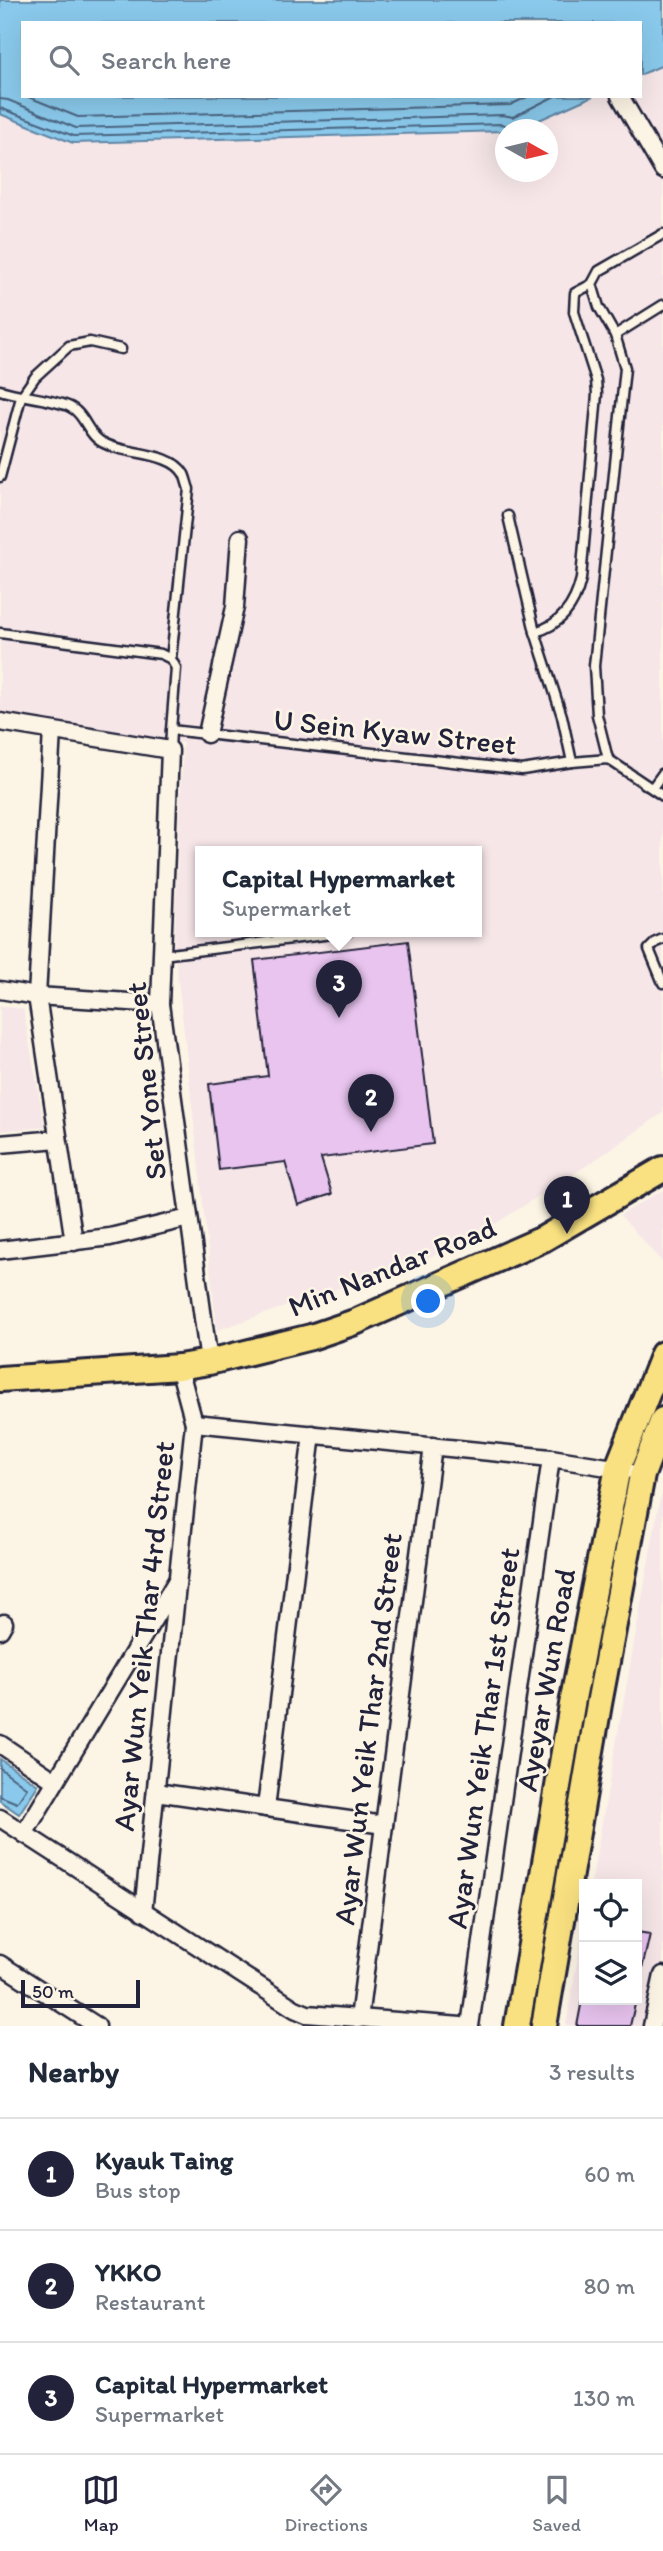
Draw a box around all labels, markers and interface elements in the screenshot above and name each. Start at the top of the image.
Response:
search box [21,21,642,98]
icon: search [45,41,83,79]
text: Search here [101,44,231,76]
north arrow [495,119,558,182]
street label: U Sein Kyaw Street [272,700,518,763]
popup [195,846,482,937]
text: Capital Hypermarket [222,862,455,894]
text: Supermarket [222,894,351,922]
pin: 3 [316,960,362,1018]
street label: Set Yone Street [117,980,174,1182]
pin: 2 [348,1074,394,1132]
pin: 1 [544,1176,590,1234]
street label: Min Nandar Road [283,1208,501,1325]
your location [411,1284,445,1318]
street label: Ayar Wun Yeik Thar 4rd Street [105,1439,182,1833]
street label: Ayar Wun Yeik Thar 2nd Street [325,1531,410,1927]
street label: Ayar Wun Yeik Thar 1st Street [437,1545,528,1931]
street label: Ayeyar Wun Road [508,1566,583,1794]
map controls [579,1879,642,2005]
button: locate [579,1879,642,1942]
button: layers [579,1942,642,2005]
scale bar [21,1977,140,2009]
text: 50 m [32,1980,74,2003]
text: Nearby [28,2053,119,2090]
text: 3 results [549,2058,635,2086]
text: Kyauk Taing [95,2144,233,2176]
text: 1 [46,2160,56,2188]
text: 60 m [584,2160,635,2188]
text: Bus stop [95,2176,181,2204]
text: YKKO [95,2256,162,2288]
text: 2 [45,2272,57,2300]
text: 80 m [584,2272,635,2300]
text: Restaurant [95,2288,205,2316]
text: Capital Hypermarket [95,2368,328,2400]
text: 3 [45,2384,57,2412]
text: 130 m [573,2384,635,2412]
text: Supermarket [95,2400,224,2428]
tab: Map [82,2471,120,2536]
tab: Directions [284,2471,368,2536]
tab: Saved [532,2471,581,2536]

